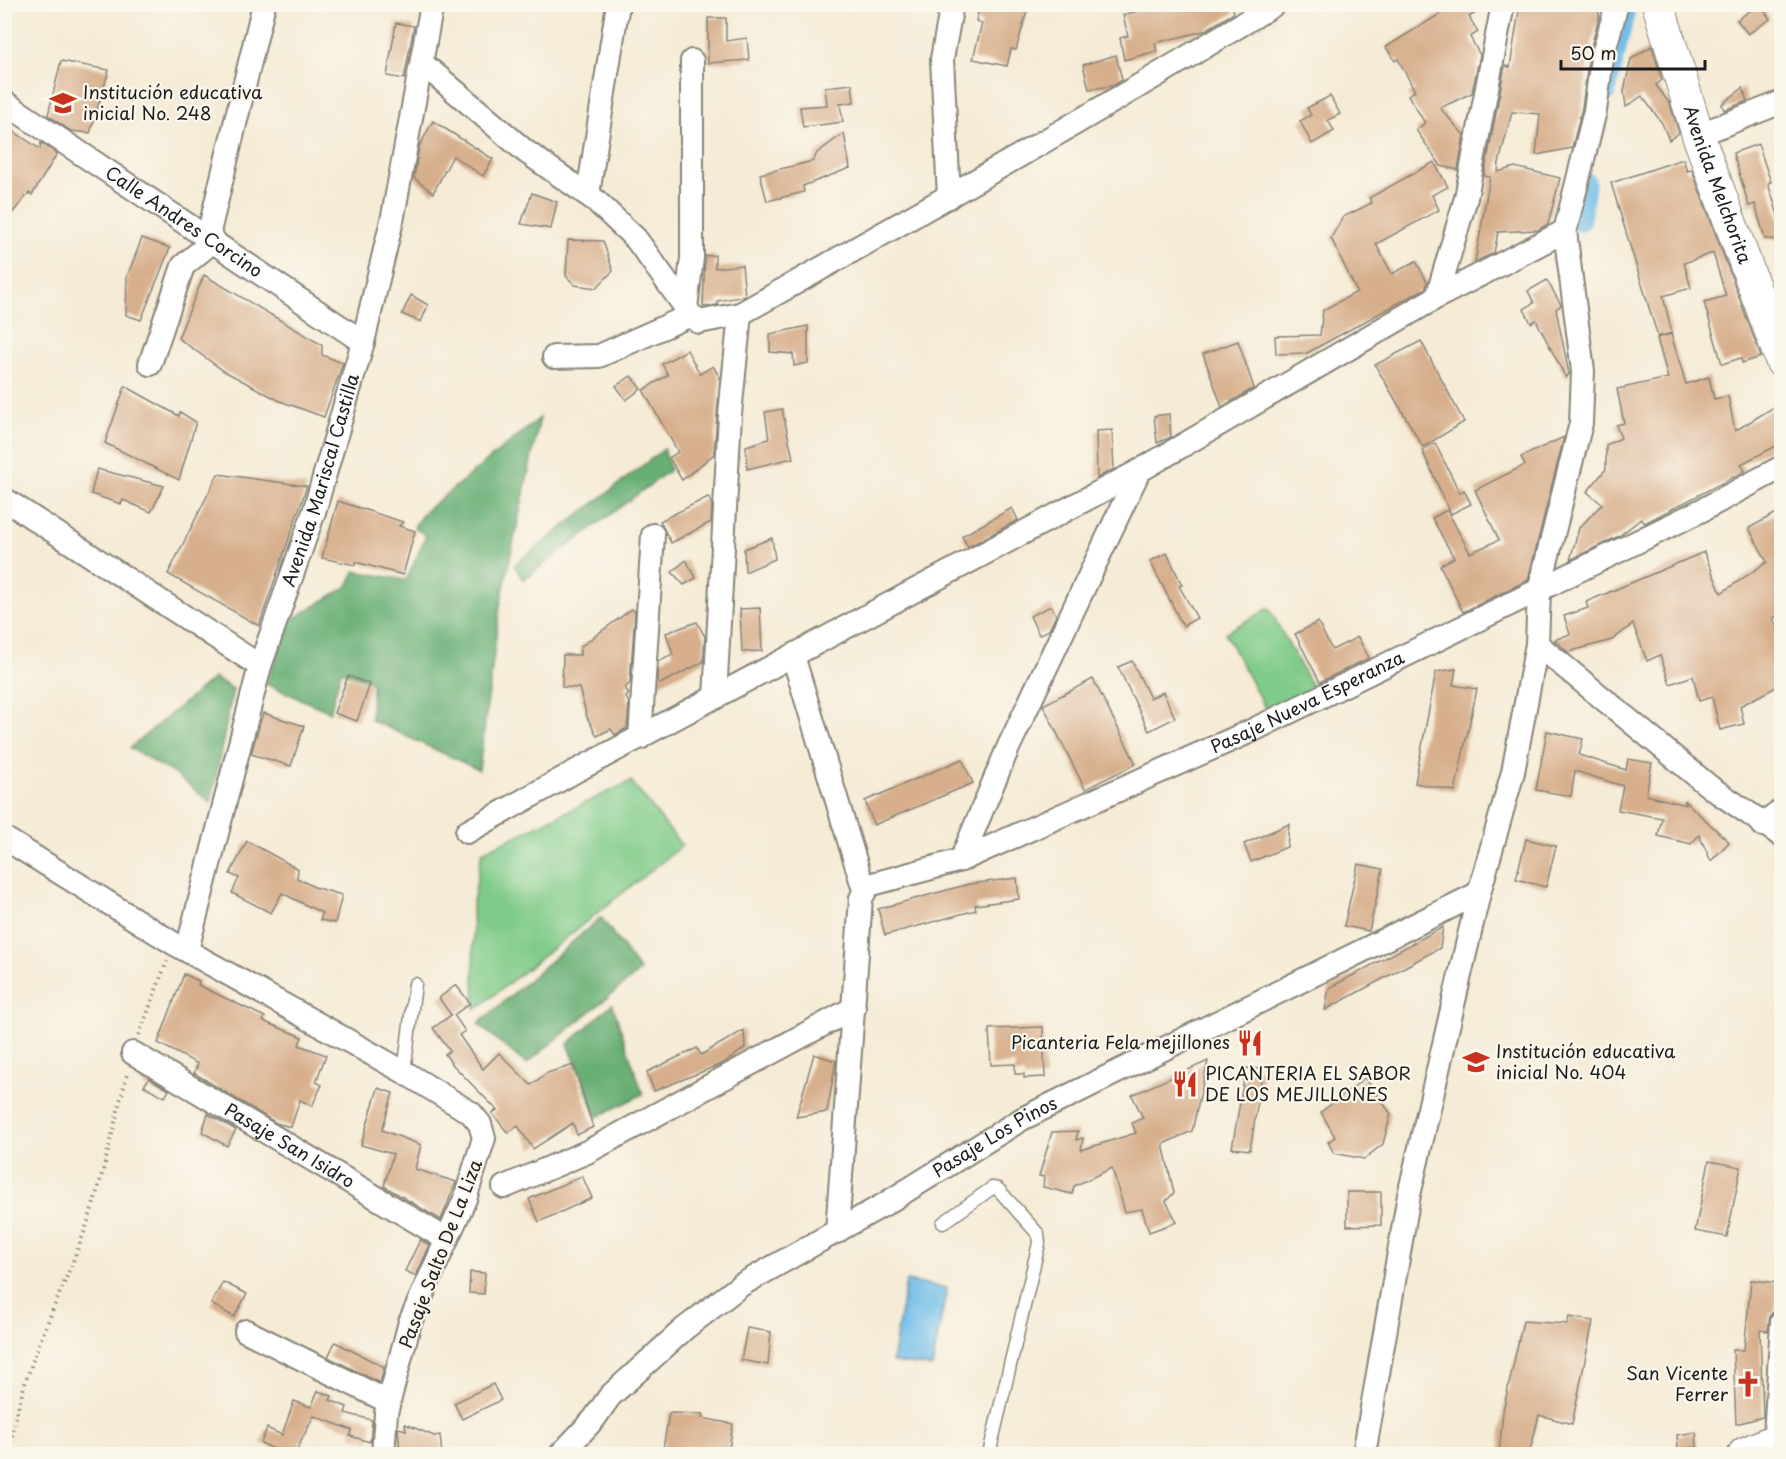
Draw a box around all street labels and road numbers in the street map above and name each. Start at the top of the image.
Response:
street label: Avenida Melchorita [1678,102,1760,268]
street label: Calle Andres Corcino [100,158,268,283]
street label: Avenida Mariscal Castilla [274,370,365,590]
street label: Pasaje Nueva Esperanza [1206,643,1409,759]
street label: Pasaje Los Pinos [927,1089,1061,1183]
street label: Pasaje San Isidro [220,1095,360,1194]
street label: Pasaje Salto De La Liza [391,1155,488,1352]

